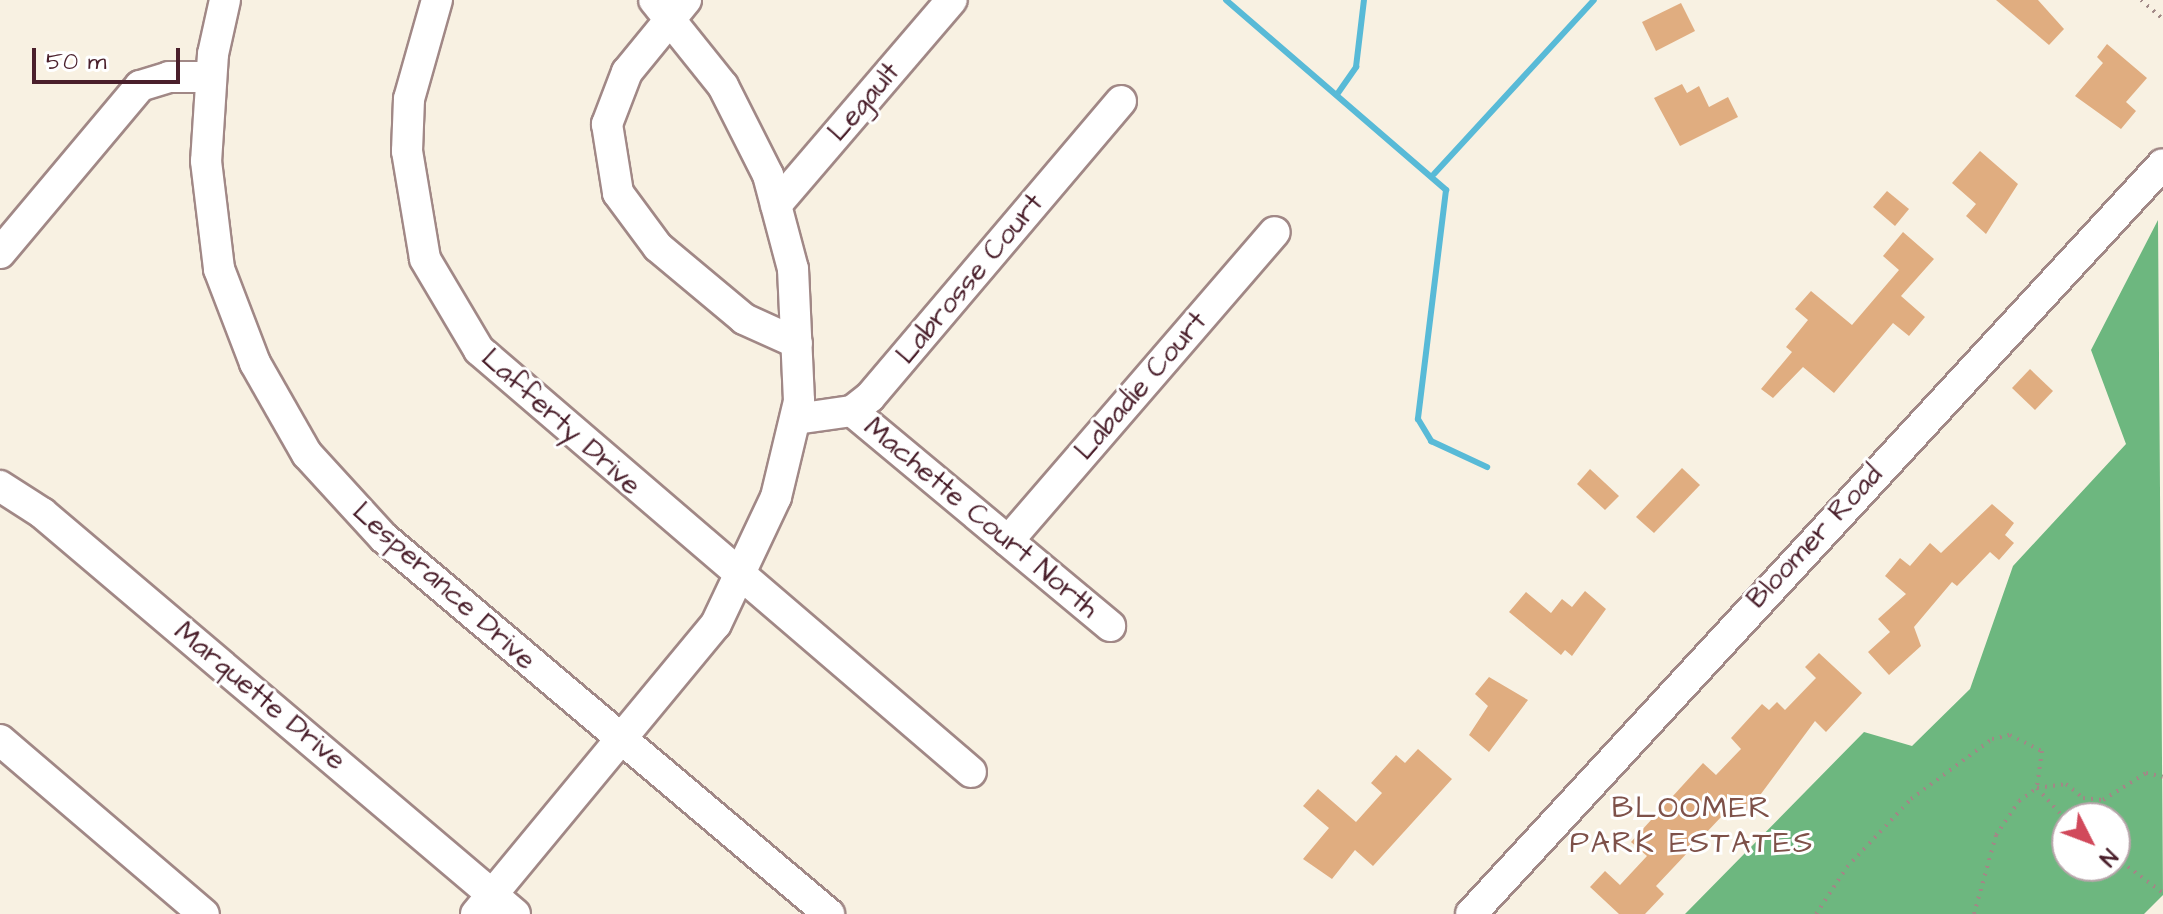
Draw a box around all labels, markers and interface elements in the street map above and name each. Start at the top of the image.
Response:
scale bar [36,32,184,82]
text: 50 m [46,45,106,79]
street label: Legault [821,56,907,148]
street label: Labrosse Court [889,187,1051,371]
street label: Labadie Court [1068,305,1214,467]
street label: Lafferty Drive [474,342,648,502]
street label: Machette Court North [857,410,1105,626]
street label: Bloomer Road [1740,458,1890,616]
street label: Lesperance Drive [346,495,542,677]
street label: Marquette Drive [168,615,352,777]
district label: BLOOMER PARK ESTATES [1570,790,1814,860]
north arrow [2051,802,2131,882]
text: N [2092,842,2124,873]

